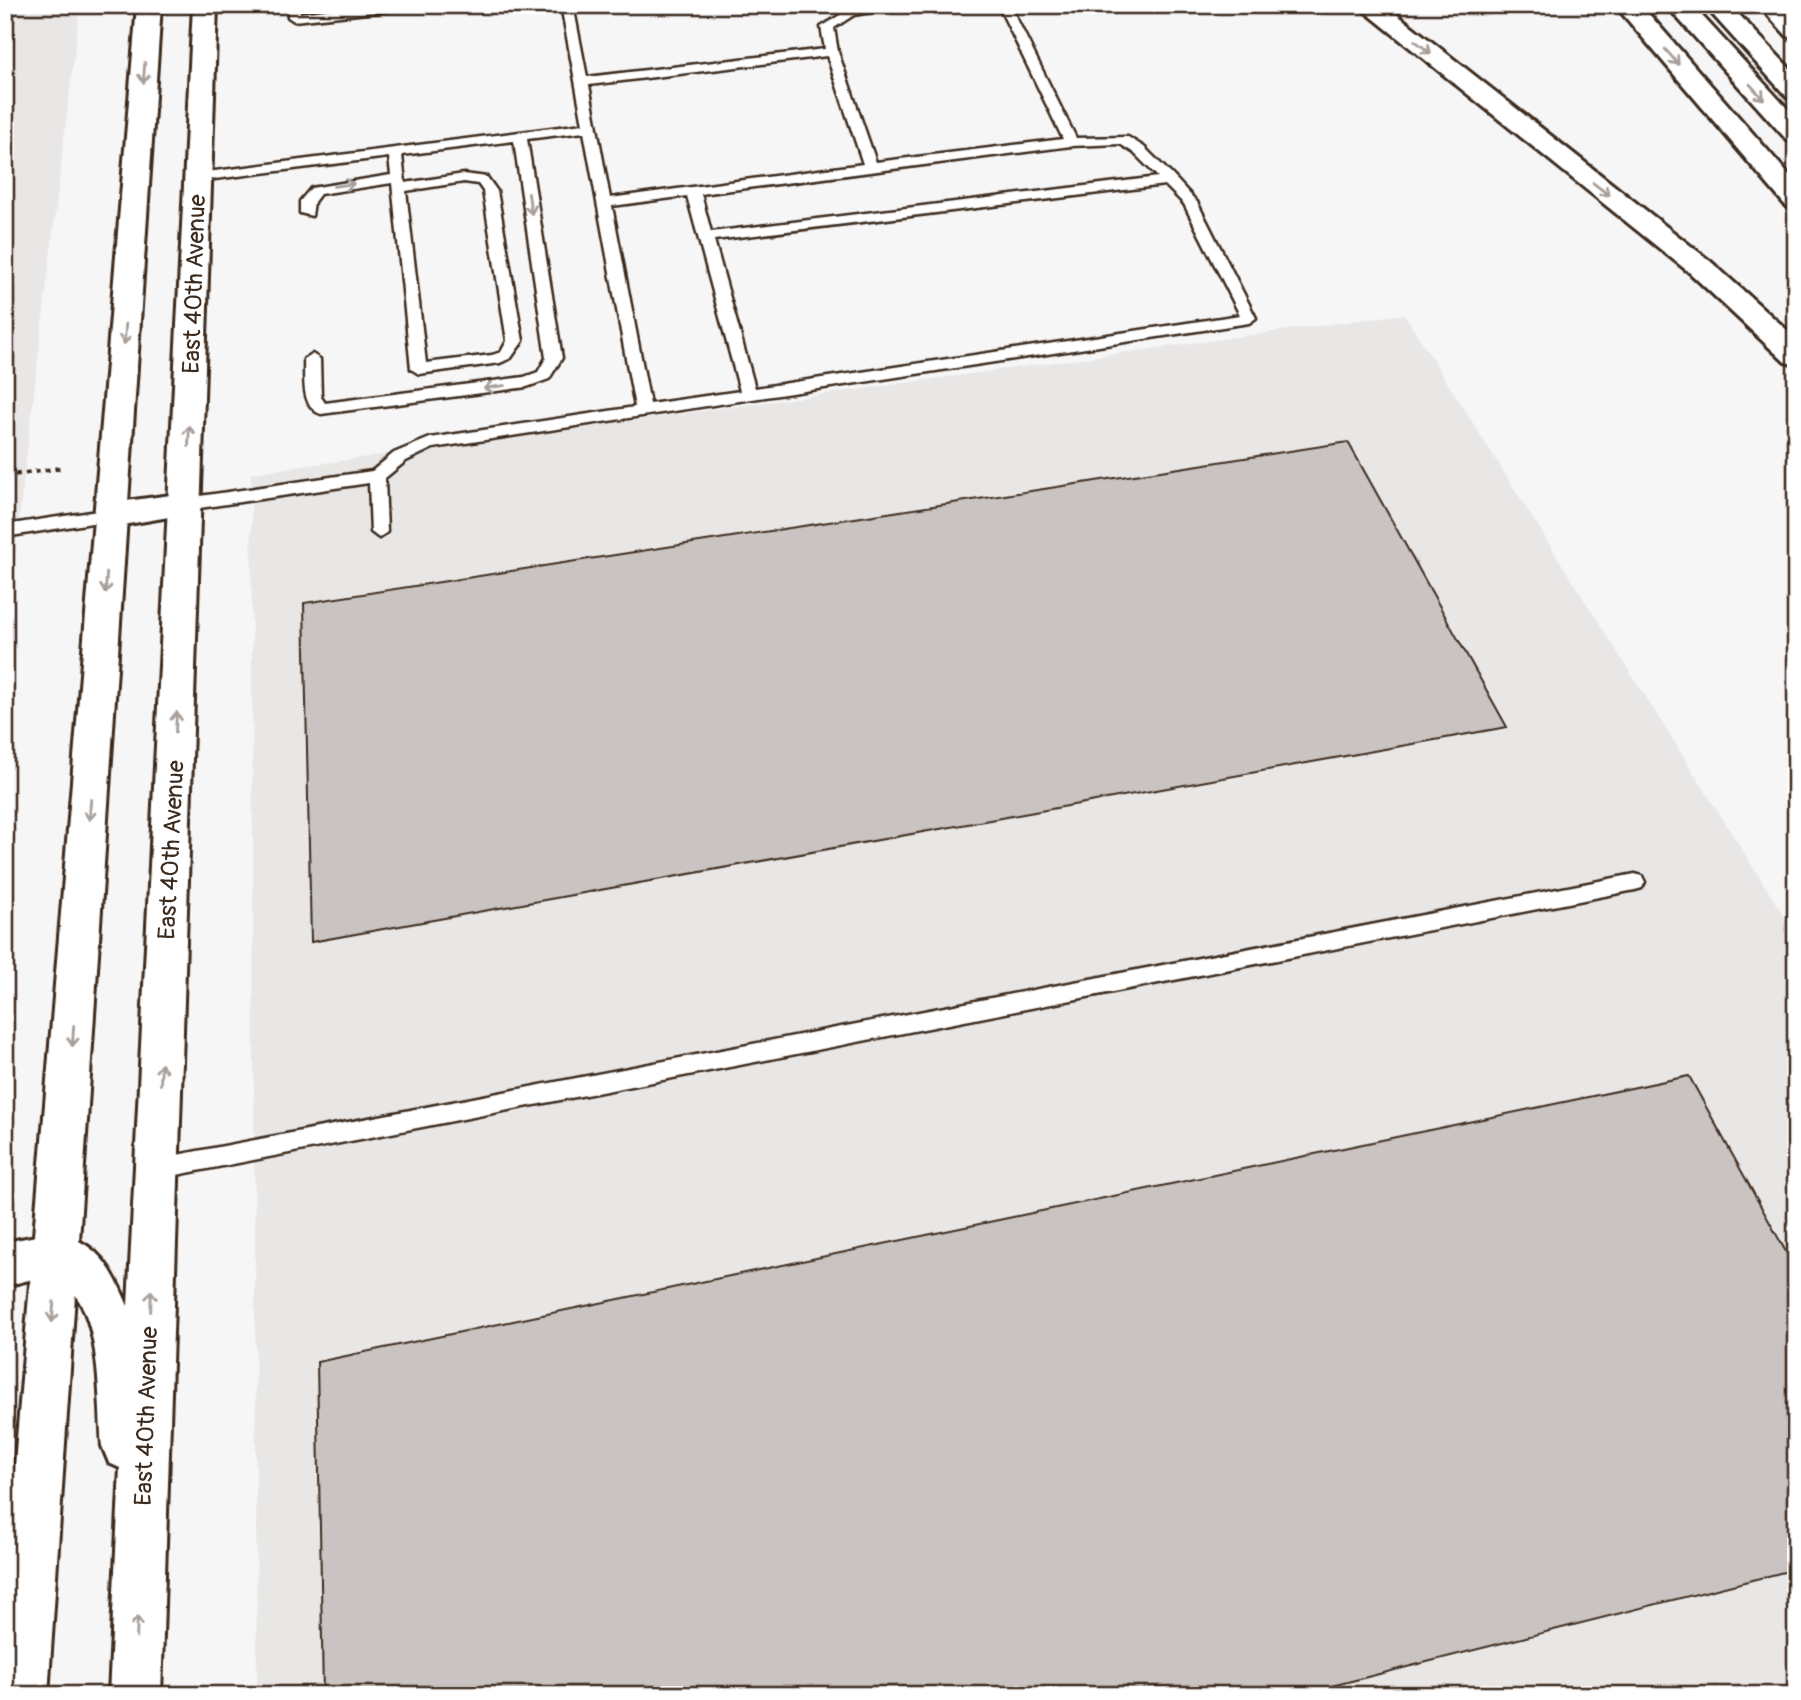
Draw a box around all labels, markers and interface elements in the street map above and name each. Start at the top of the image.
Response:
one-way arrow [1414,40,1432,55]
one-way arrow [1664,48,1680,66]
one-way arrow [137,62,150,84]
one-way arrow [1749,83,1766,100]
one-way arrow [332,179,355,192]
one-way arrow [1592,181,1610,196]
one-way arrow [524,192,537,215]
street label: East 40th Avenue [177,194,212,374]
one-way arrow [118,322,131,345]
one-way arrow [484,380,506,393]
one-way arrow [182,424,195,447]
one-way arrow [99,571,112,593]
one-way arrow [170,711,183,734]
street label: East 40th Avenue [152,759,191,940]
one-way arrow [83,798,96,820]
one-way arrow [66,1025,79,1047]
one-way arrow [154,1063,167,1086]
one-way arrow [144,1290,157,1313]
one-way arrow [46,1300,59,1323]
street label: East 40th Avenue [129,1326,164,1506]
one-way arrow [131,1615,144,1638]

